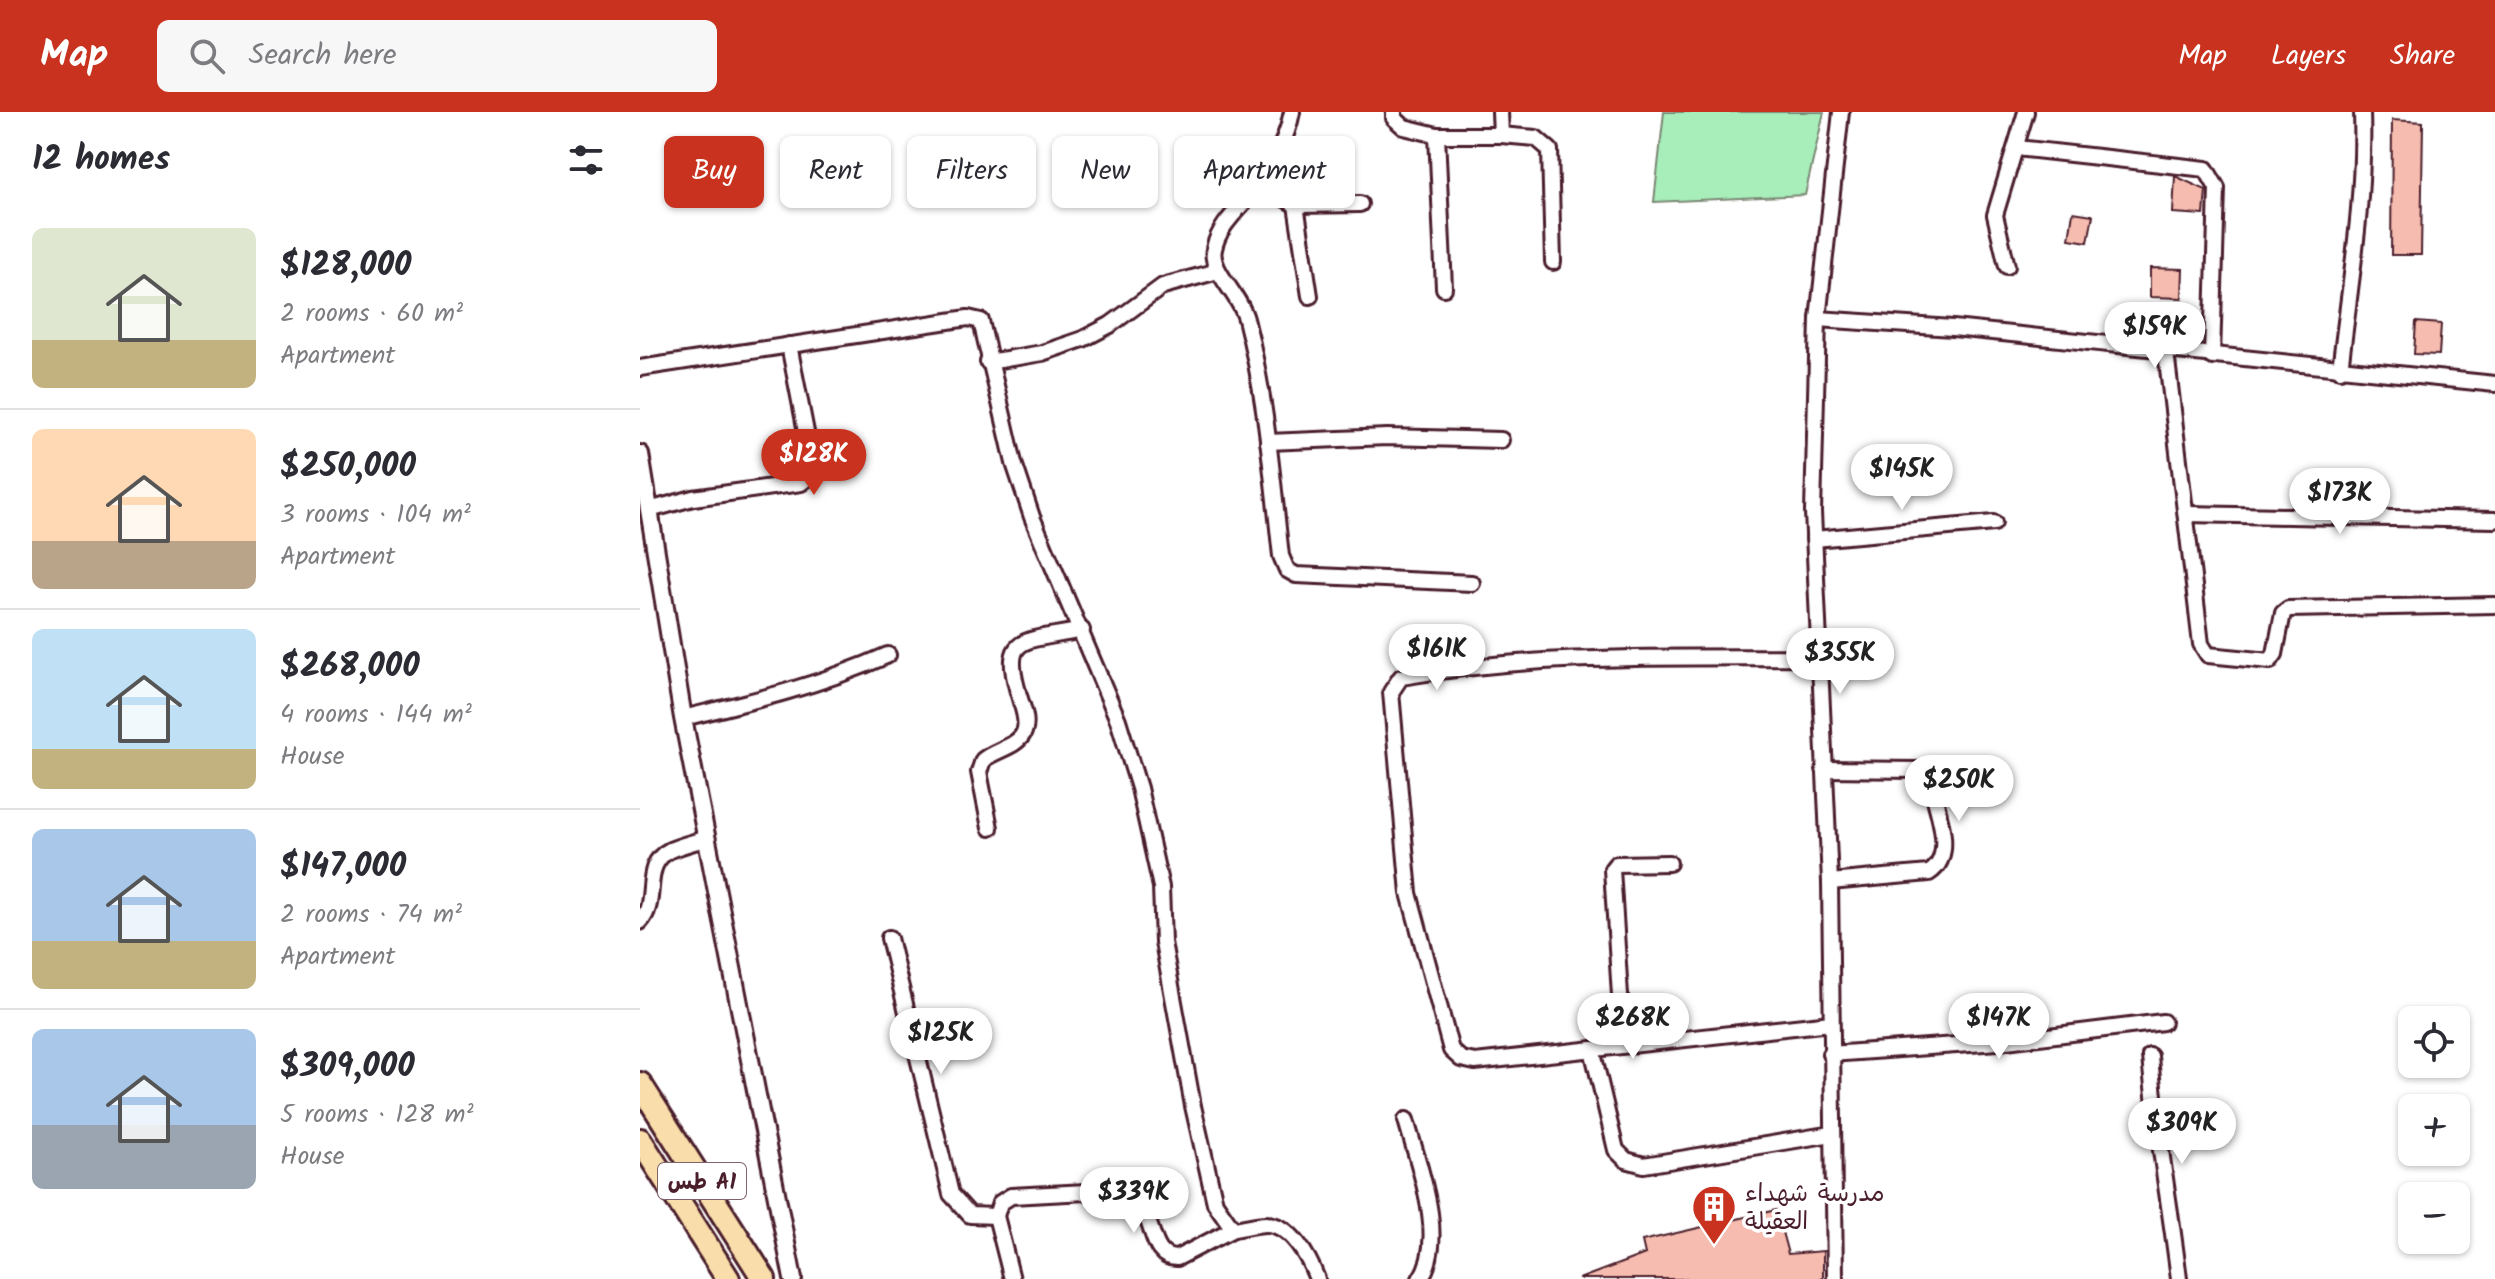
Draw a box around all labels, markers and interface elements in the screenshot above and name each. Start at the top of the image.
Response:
search box [157,20,717,92]
text: Map [40,26,109,86]
text: Search here [249,32,396,80]
icon: search [185,34,229,78]
text: Map [2178,34,2227,79]
text: Layers [2271,34,2346,79]
text: Share [2390,34,2455,79]
text: 12 homes [32,133,170,187]
chip: Buy [664,136,764,208]
chip: Rent [780,136,891,208]
chip: Filters [907,136,1036,208]
chip: New [1052,136,1158,208]
chip: Apartment [1174,136,1355,208]
icon: filters [564,138,608,182]
text: $128,000 [280,239,412,293]
icon: home [96,260,192,356]
text: 2 rooms · 60 m² [280,293,463,335]
pin: $159K [2099,302,2211,370]
text: $159K [2122,307,2188,349]
text: Apartment [280,335,395,377]
pin: $128K [758,429,870,497]
text: $128K [779,434,849,476]
text: $250,000 [280,440,416,494]
pin: $145K [1846,444,1958,512]
text: $145K [1869,449,1935,491]
icon: home [96,461,192,557]
pin: $173K [2284,468,2396,536]
text: $173K [2307,473,2373,515]
text: 3 rooms · 104 m² [280,494,471,536]
text: Apartment [280,536,395,578]
pin: $161K [1381,624,1493,692]
pin: $355K [1784,628,1896,696]
text: $161K [1407,629,1467,671]
text: $355K [1804,633,1876,675]
text: $268,000 [280,640,420,694]
icon: home [96,661,192,757]
text: 4 rooms · 144 m² [280,694,472,736]
text: House [280,736,344,778]
pin: $250K [1903,755,2015,823]
text: $250K [1923,760,1995,802]
text: $147,000 [280,840,406,894]
icon: home [96,861,192,957]
text: 2 rooms · 74 m² [280,894,462,936]
text: Apartment [280,936,395,978]
pin: $268K [1577,993,1689,1061]
pin: $147K [1943,993,2055,1061]
text: $268K [1595,998,1671,1040]
text: $147K [1966,998,2032,1040]
map controls [2398,1006,2470,1254]
button: locate [2398,1006,2470,1078]
pin: $125K [885,1008,997,1076]
text: $125K [907,1013,975,1055]
text: $309,000 [280,1040,415,1094]
icon: home [96,1061,192,1157]
text: 5 rooms · 128 m² [280,1094,473,1136]
button: + [2398,1094,2470,1166]
pin: $309K [2126,1098,2238,1166]
text: $309K [2146,1103,2218,1145]
text: House [280,1136,344,1178]
road number: طس A1 [658,1163,746,1199]
pin: $339K [1078,1167,1190,1235]
text: $339K [1098,1172,1170,1214]
place label: مدرسة شهداء العقيلة [1745,1175,1885,1242]
button: − [2398,1182,2470,1254]
building icon: مدرسة شهداء العقيلة [1690,1183,1738,1246]

